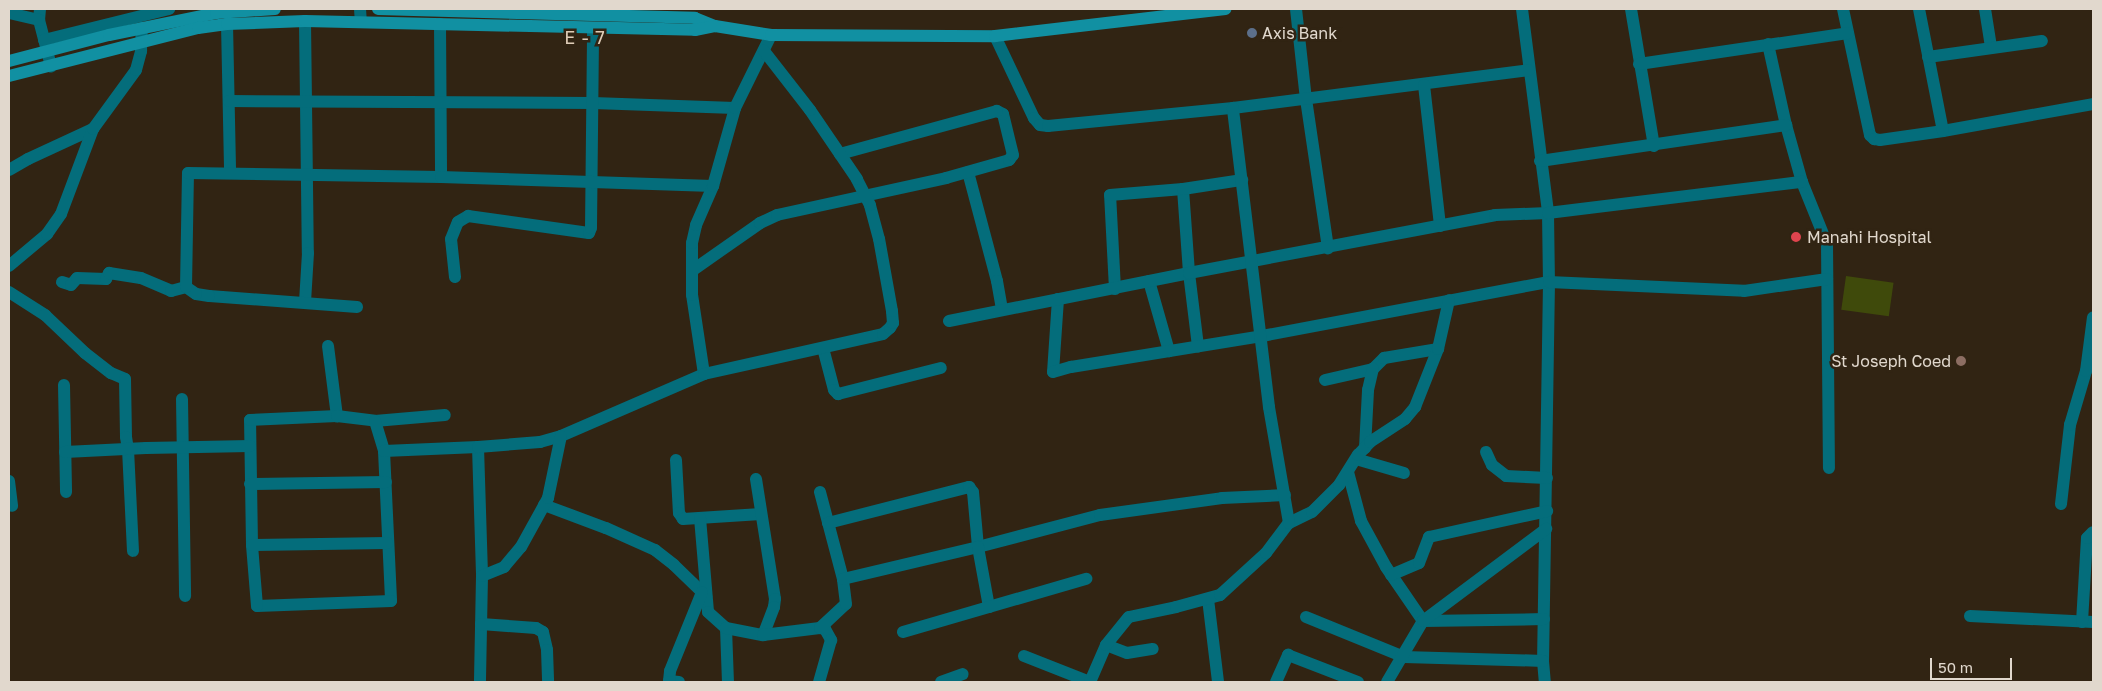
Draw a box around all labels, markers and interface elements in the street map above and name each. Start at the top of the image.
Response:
place label: Axis Bank [1262,23,1337,43]
district label: E - 7 [564,26,606,48]
marker: Axis Bank [1246,27,1258,39]
place label: Manahi Hospital [1807,227,1932,247]
marker: Manahi Hospital [1789,230,1803,244]
place label: St Joseph Coed [1831,351,1951,371]
marker: St Joseph Coed [1955,355,1967,367]
scale bar [1932,648,2014,680]
text: 50 m [1938,658,1973,676]

